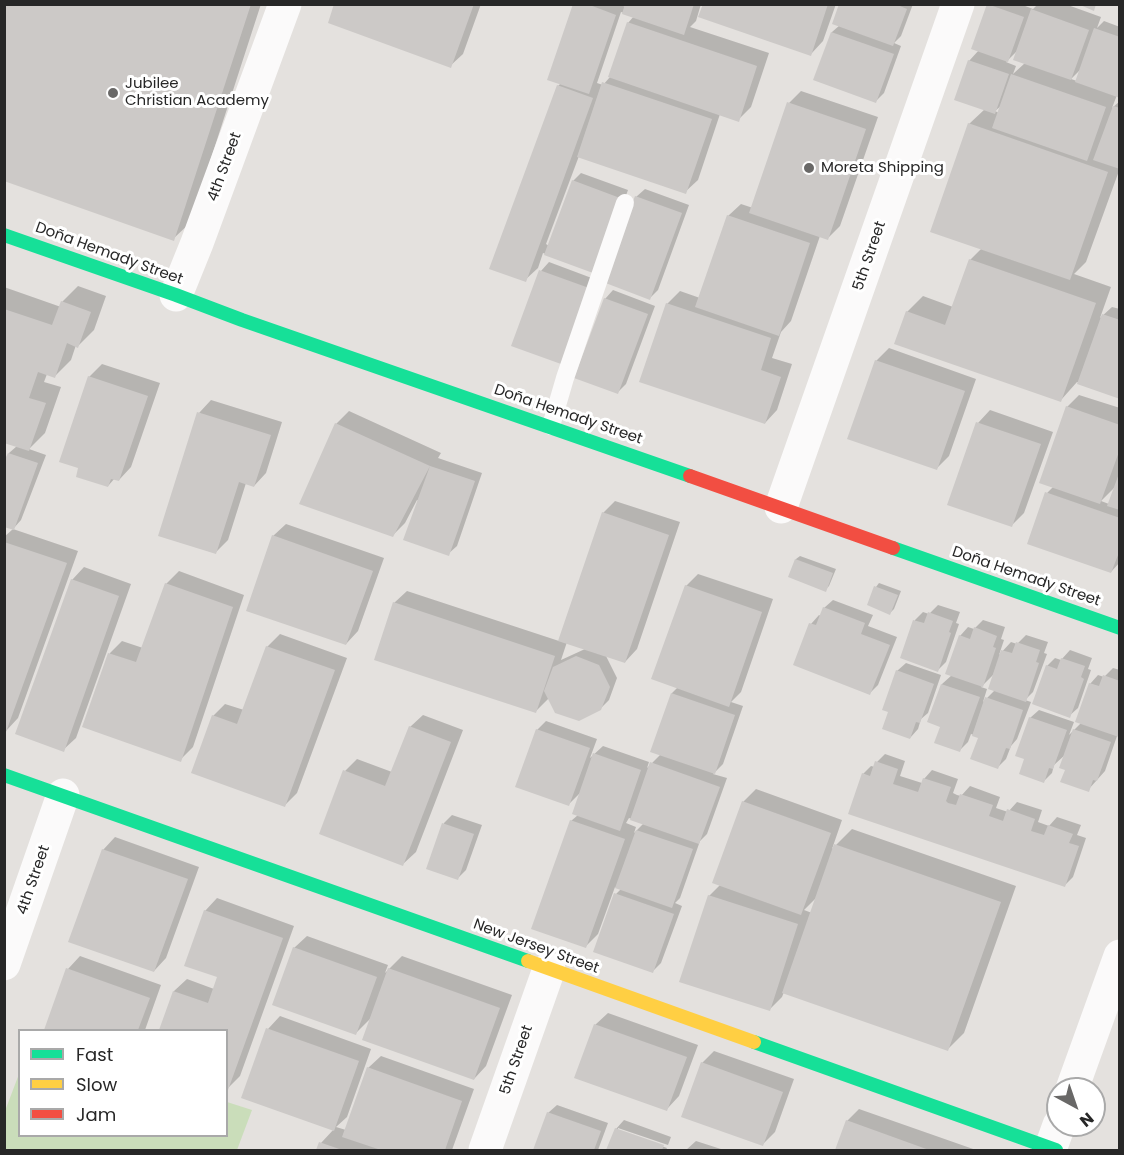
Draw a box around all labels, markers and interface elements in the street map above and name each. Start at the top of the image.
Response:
place label: Jubilee Christian Academy [125,75,269,110]
marker: Jubilee Christian Academy [106,86,120,100]
street label: 4th Street [204,130,246,204]
place label: Moreta Shipping [821,159,944,177]
marker: Moreta Shipping [802,161,816,175]
street label: Doña Hemady Street [33,219,185,289]
street label: 5th Street [850,219,890,293]
street label: Doña Hemady Street [491,381,645,449]
street label: Doña Hemady Street [949,543,1103,611]
street label: 4th Street [14,843,54,917]
street label: New Jersey Street [471,916,601,978]
street label: 5th Street [497,1023,537,1097]
legend [18,1029,228,1137]
text: Fast [76,1042,113,1067]
text: Slow [76,1072,117,1097]
north arrow [1046,1077,1106,1137]
text: Jam [76,1102,116,1127]
text: N [1075,1107,1099,1132]

